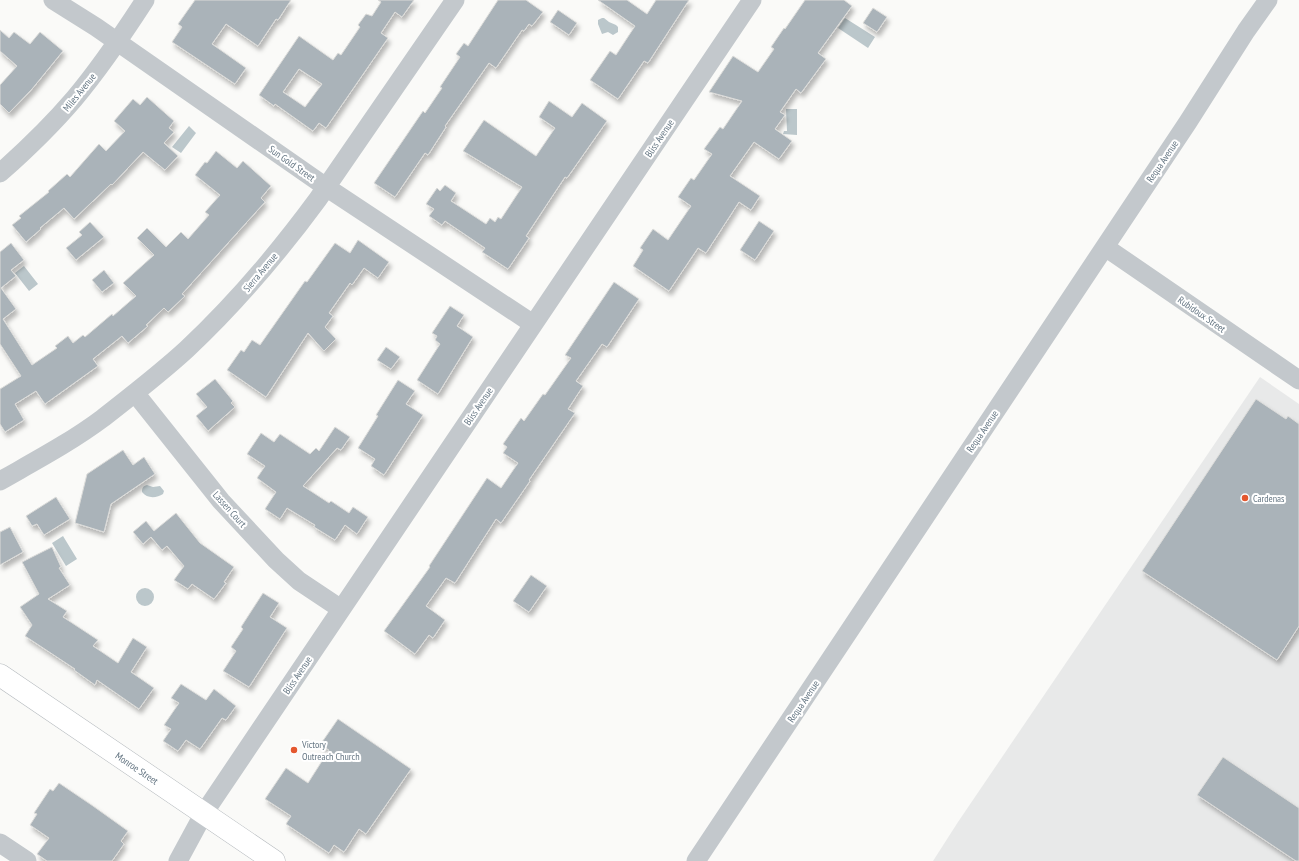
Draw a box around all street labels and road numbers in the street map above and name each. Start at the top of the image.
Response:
street label: Miles Avenue [60,71,99,114]
street label: Bliss Avenue [642,117,677,160]
street label: Requa Avenue [1144,138,1181,185]
street label: Sun Gold Street [266,143,318,184]
street label: Sierra Avenue [240,250,281,295]
street label: Rubidoux Street [1175,293,1228,336]
street label: Bliss Avenue [461,385,496,428]
street label: Requa Avenue [964,408,1001,455]
street label: Lassen Court [210,489,249,530]
street label: Bliss Avenue [280,654,315,697]
street label: Requa Avenue [785,678,822,725]
street label: Monroe Street [113,749,161,788]

